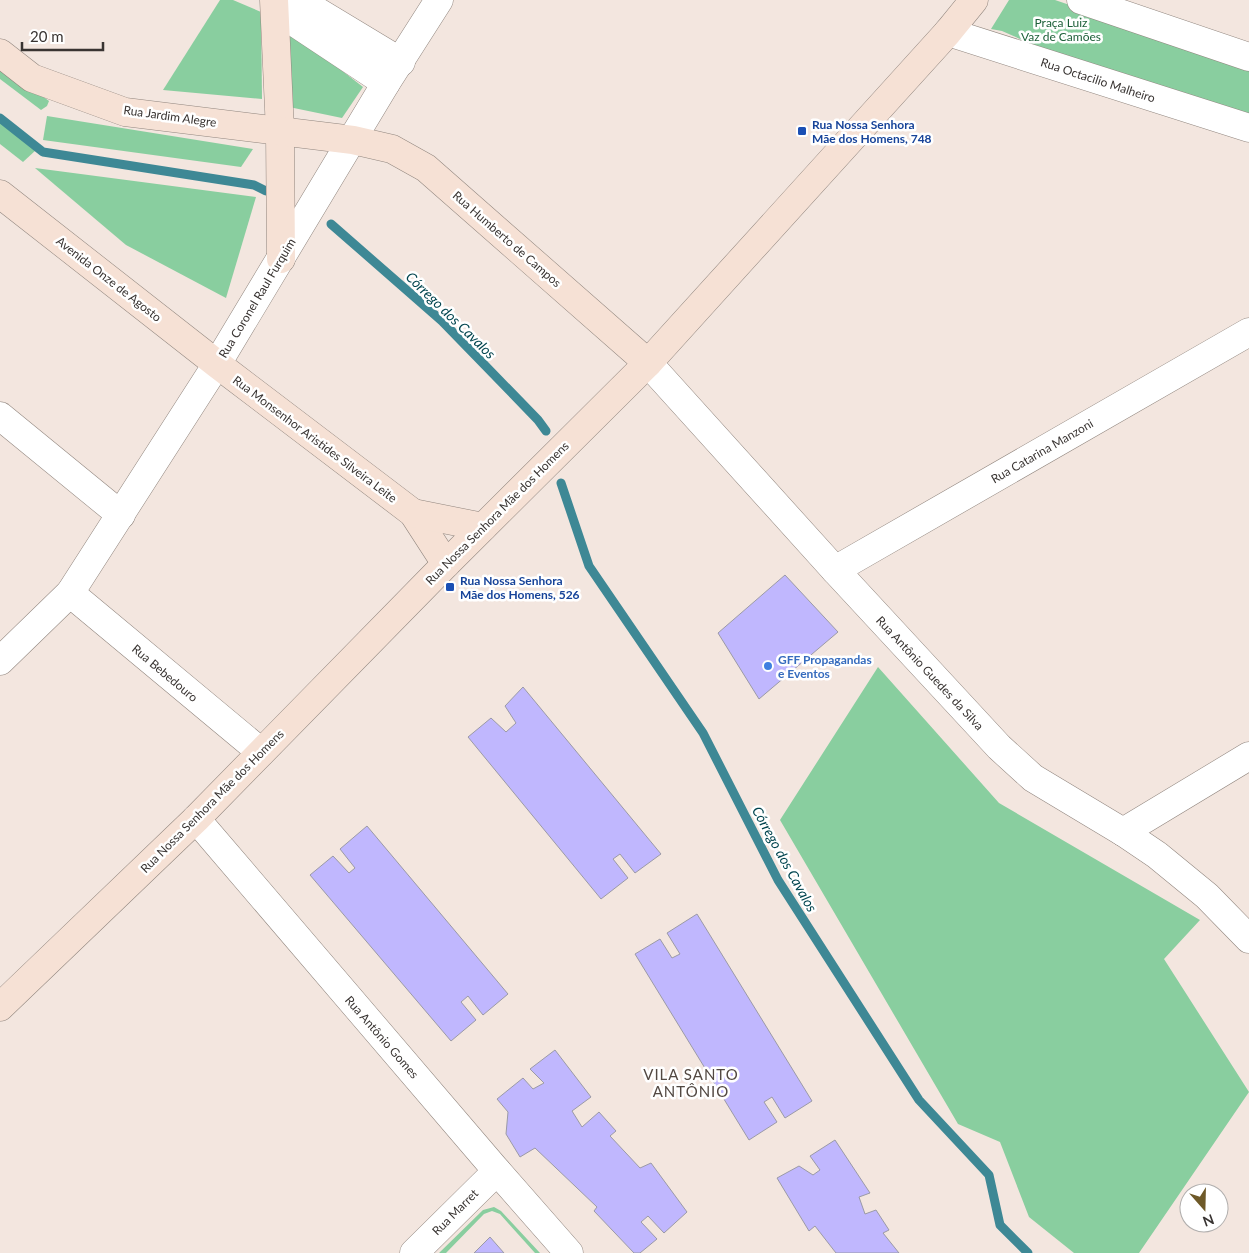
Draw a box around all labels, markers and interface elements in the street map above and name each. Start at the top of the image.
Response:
park label: Praça Luiz Vaz de Camões [1021,15,1101,44]
scale bar [22,20,104,52]
text: 20 m [30,27,64,45]
street label: Rua Octacilio Malheiro [1039,54,1157,106]
street label: Rua Jardim Alegre [123,102,217,130]
place label: Rua Nossa Senhora Mãe dos Homens, 748 [812,117,932,146]
marker: Rua Nossa Senhora Mãe dos Homens, 748 [796,125,808,137]
street label: Rua Humberto de Campos [450,188,564,290]
street label: Avenida Onze de Agosto [53,233,165,325]
street label: Rua Coronel Raul Furquim [215,235,299,361]
water label: Córrego dos Cavalos [403,268,500,362]
street label: Rua Monsenhor Aristides Silveira Leite [230,372,400,506]
street label: Rua Catarina Manzoni [988,416,1096,486]
street label: Rua Nossa Senhora Mãe dos Homens [422,438,572,588]
place label: Rua Nossa Senhora Mãe dos Homens, 526 [460,573,580,602]
marker: Rua Nossa Senhora Mãe dos Homens, 526 [444,581,456,593]
street label: Rua Antônio Guedes da Silva [873,613,987,733]
street label: Rua Bebedouro [129,641,201,705]
place label: GFF Propagandas e Eventos [778,652,872,681]
marker: GFF Propagandas e Eventos [762,660,774,672]
street label: Rua Nossa Senhora Mãe dos Homens [137,726,287,876]
water label: Córrego dos Cavalos [749,803,821,915]
street label: Rua Antônio Gomes [342,993,422,1081]
district label: VILA SANTO ANTÔNIO [643,1065,739,1100]
north arrow [1179,1183,1229,1233]
street label: Rua Marret [429,1185,482,1238]
text: N [1201,1211,1217,1231]

